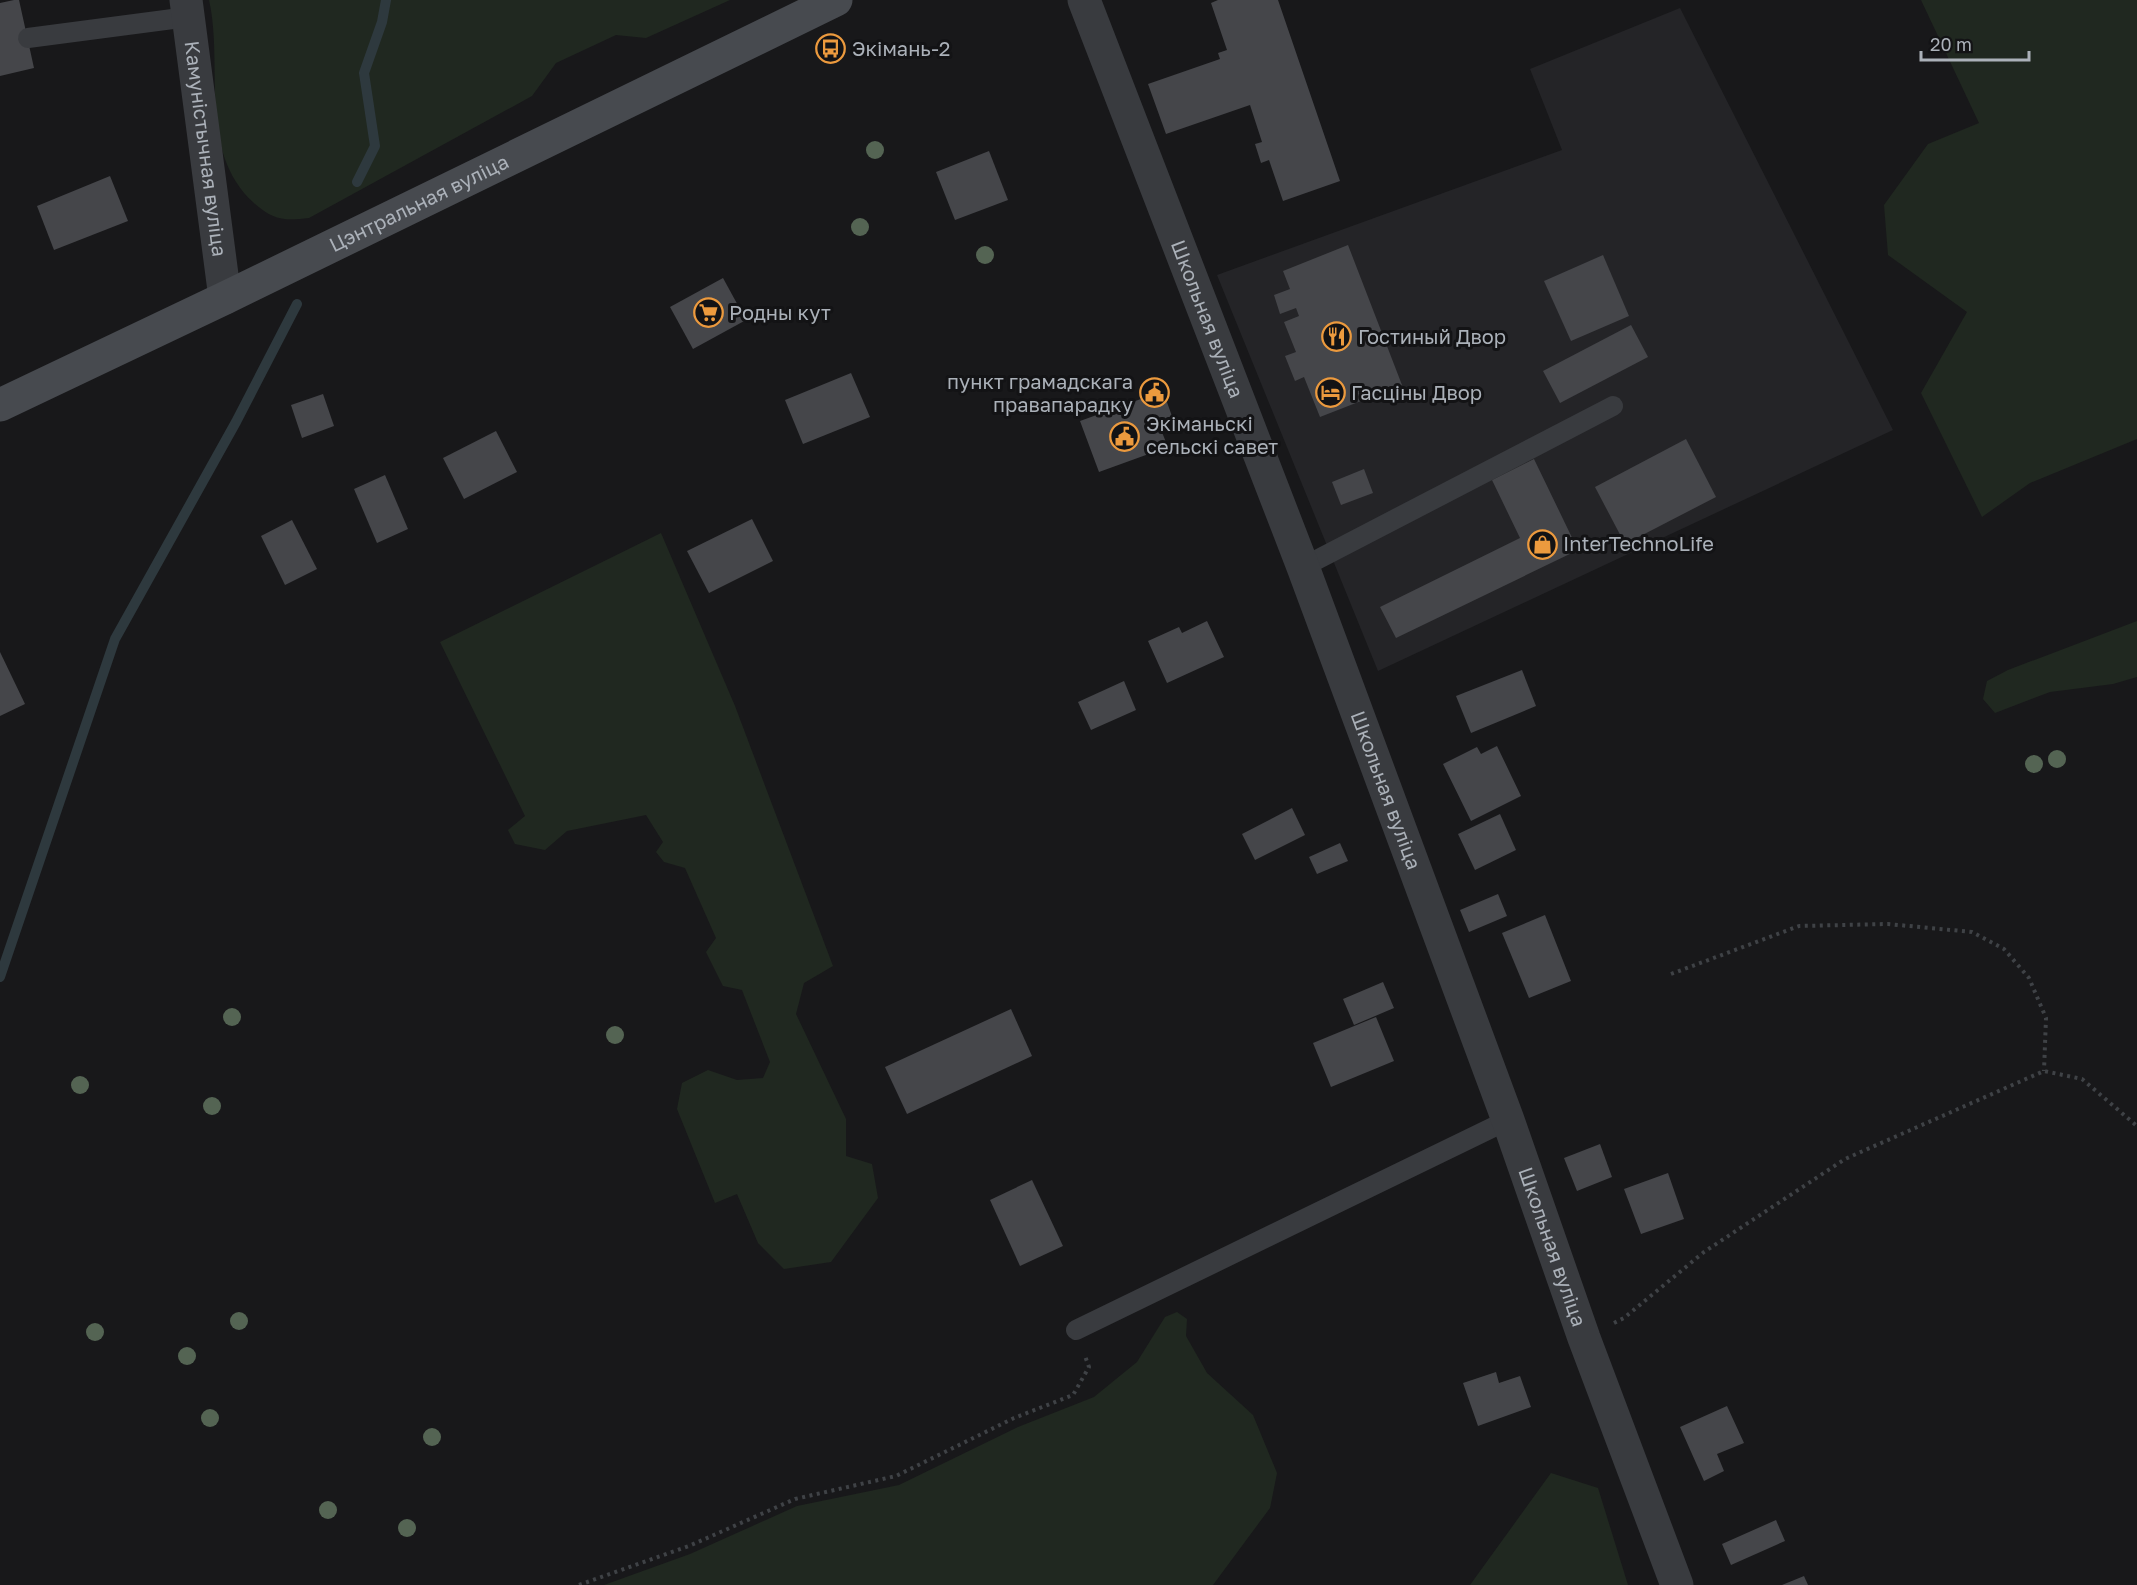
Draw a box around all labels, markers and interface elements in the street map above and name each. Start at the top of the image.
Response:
scale bar [1921,24,2029,62]
bus stop icon: Экімань-2 [815,33,847,65]
text: 20 m [1930,33,1972,55]
place label: Экімань-2 [852,36,950,60]
street label: Камуністычная вуліца [180,39,232,258]
street label: Цэнтральная вуліца [325,149,512,256]
street label: Школьная вуліца [1167,236,1249,401]
supermarket icon: Родны кут [692,297,724,329]
place label: Родны кут [729,300,831,324]
restaurant icon: Гостиный Двор [1321,321,1353,353]
place label: Гостиный Двор [1358,324,1506,348]
place label: пункт грамадскага правапарадку [947,369,1133,416]
public building icon: пункт грамадскага правапарадку [1138,377,1170,409]
hotel icon: Гасціны Двор [1314,377,1346,409]
place label: Гасціны Двор [1351,380,1482,404]
place label: Экіманьскі сельскі савет [1146,411,1278,458]
public building icon: Экіманьскі сельскі савет [1109,420,1141,452]
shop icon: InterTechnoLife [1526,528,1558,560]
place label: InterTechnoLife [1563,531,1714,555]
street label: Школьная вуліца [1346,707,1427,873]
street label: Школьная вуліца [1514,1164,1592,1329]

